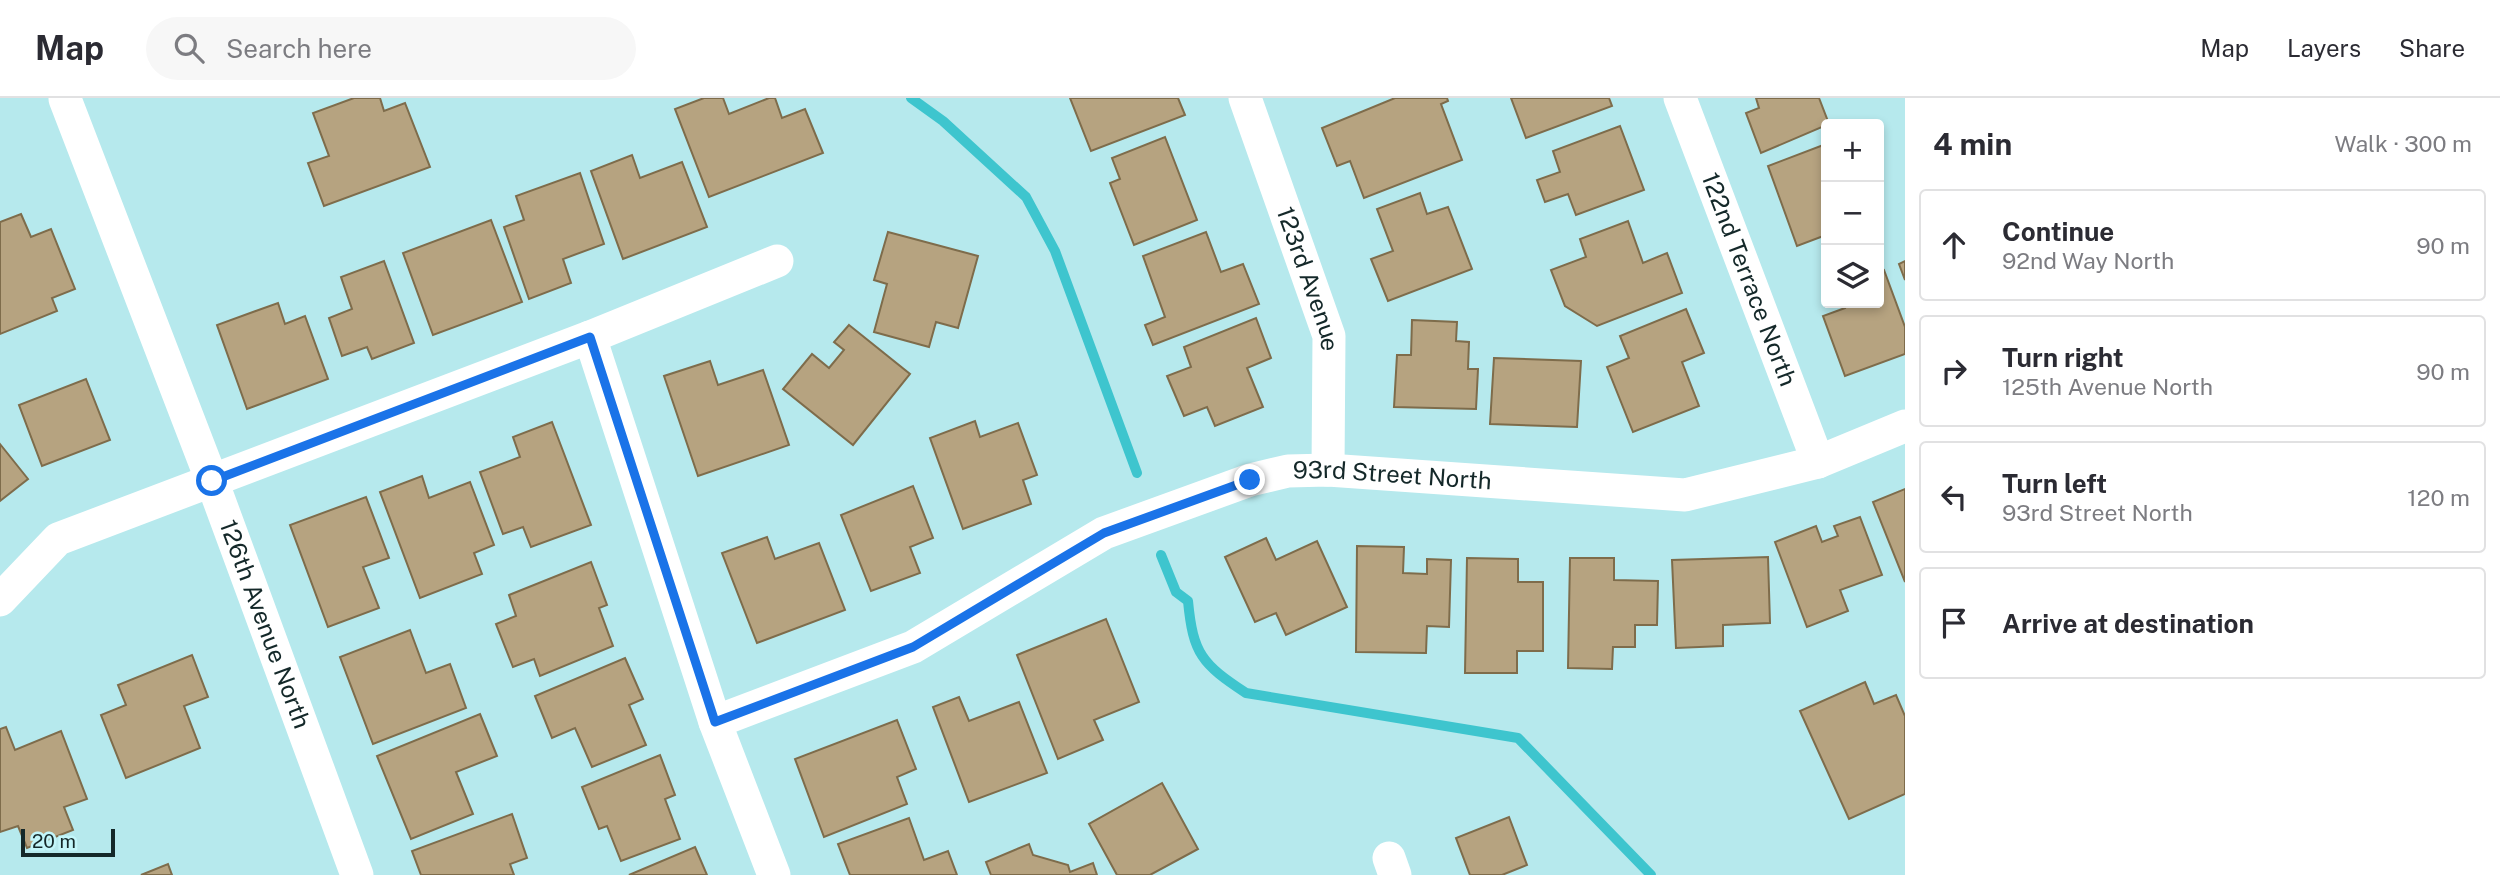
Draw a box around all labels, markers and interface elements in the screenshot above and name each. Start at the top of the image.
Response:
search box [146,17,636,80]
text: Map [35,29,104,67]
icon: search [170,29,208,67]
text: Search here [226,33,372,64]
text: Map [2200,34,2249,62]
text: Layers [2287,34,2361,62]
text: Share [2399,34,2465,62]
map controls [1821,119,1884,308]
button: + [1821,119,1884,182]
text: 4 min [1933,126,2012,162]
text: Walk · 300 m [2334,130,2472,157]
street label: 122nd Terrace North [1697,168,1803,390]
button: − [1821,182,1884,245]
street label: 123rd Avenue [1272,203,1344,351]
text: Continue [2002,216,2114,247]
icon: ahead [1935,226,1973,264]
text: 90 m [2416,232,2470,259]
button: layers [1821,245,1884,308]
text: 92nd Way North [2002,247,2174,274]
text: Turn right [2002,342,2124,373]
icon: right [1935,352,1973,390]
text: 90 m [2416,358,2470,385]
text: 125th Avenue North [2002,373,2213,400]
street label: 93rd Street North [1293,455,1493,494]
route end [1234,464,1265,495]
route start [196,465,227,496]
text: Turn left [2002,468,2107,499]
icon: left [1935,478,1973,516]
text: 120 m [2407,484,2470,511]
text: 93rd Street North [2002,499,2193,526]
street label: 126th Avenue North [215,516,317,732]
icon: arrive [1935,604,1973,642]
text: Arrive at destination [2002,608,2254,639]
scale bar [21,826,116,858]
text: 20 m [32,830,76,852]

